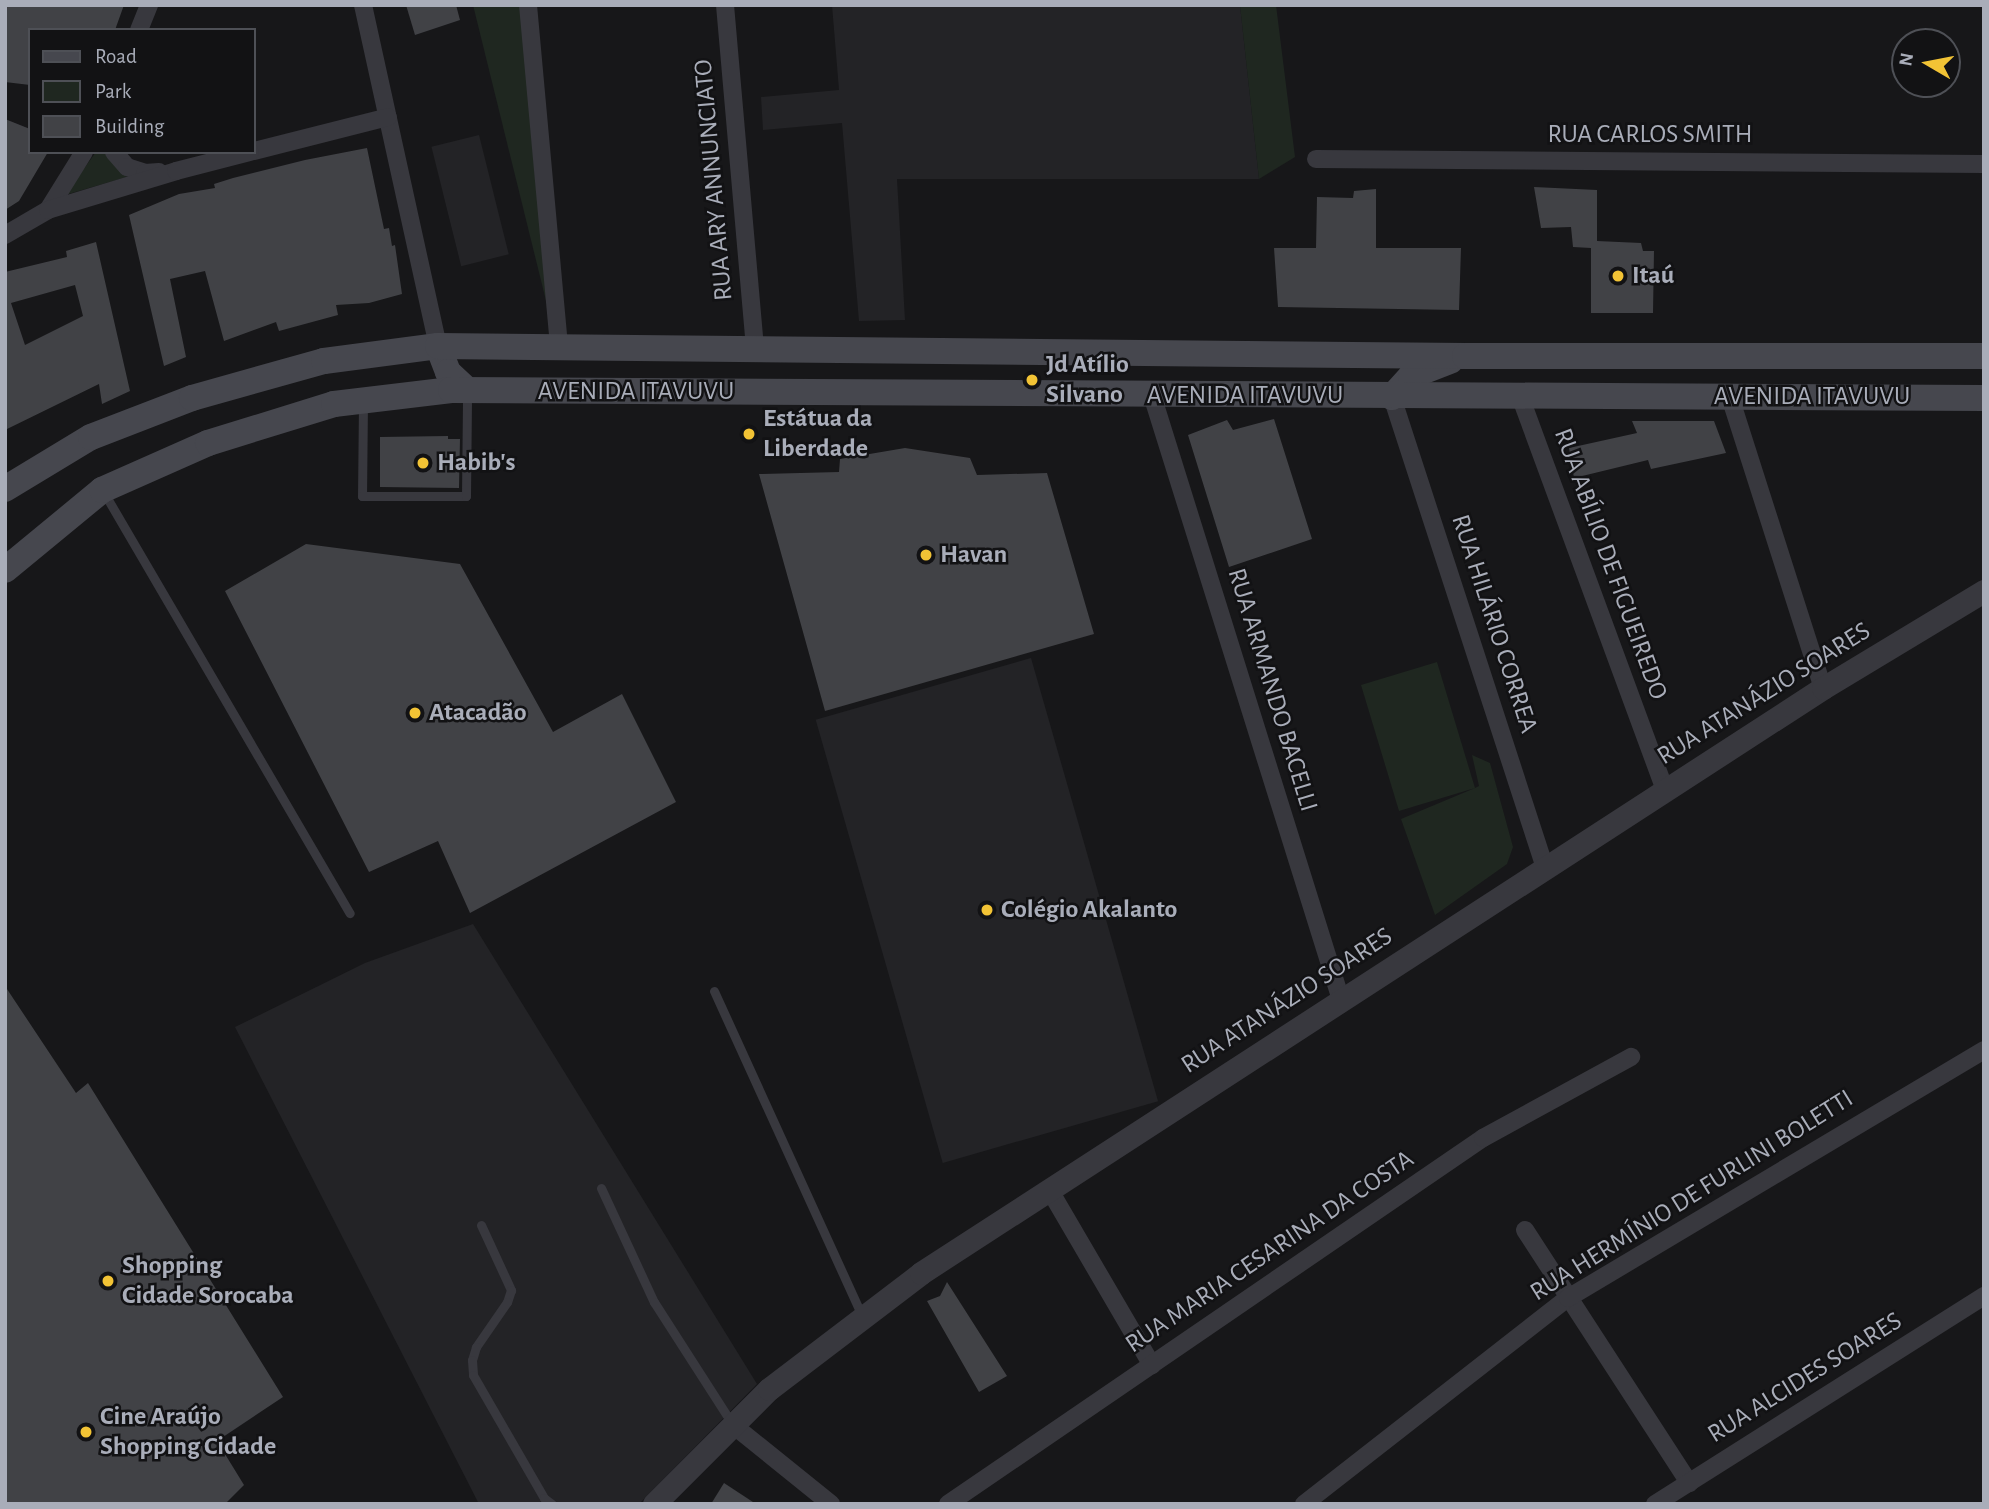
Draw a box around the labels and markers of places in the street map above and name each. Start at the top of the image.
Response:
place label: Itaú [1632,260,1674,292]
marker: Itaú [1610,268,1626,284]
place label: Jd Atílio Silvano [1046,349,1129,410]
marker: Jd Atílio Silvano [1024,372,1040,388]
place label: Estátua da Liberdade [763,403,872,464]
marker: Estátua da Liberdade [741,426,757,442]
place label: Habib's [437,447,515,479]
marker: Habib's [415,455,431,471]
place label: Havan [940,539,1007,571]
marker: Havan [918,547,934,563]
place label: Atacadão [429,697,527,729]
marker: Atacadão [407,705,423,721]
place label: Colégio Akalanto [1001,894,1177,926]
marker: Colégio Akalanto [979,902,995,918]
place label: Shopping Cidade Sorocaba [122,1250,294,1312]
marker: Shopping Cidade Sorocaba [100,1273,116,1289]
place label: Cine Araújo Shopping Cidade [100,1401,276,1462]
marker: Cine Araújo Shopping Cidade [78,1424,94,1440]

